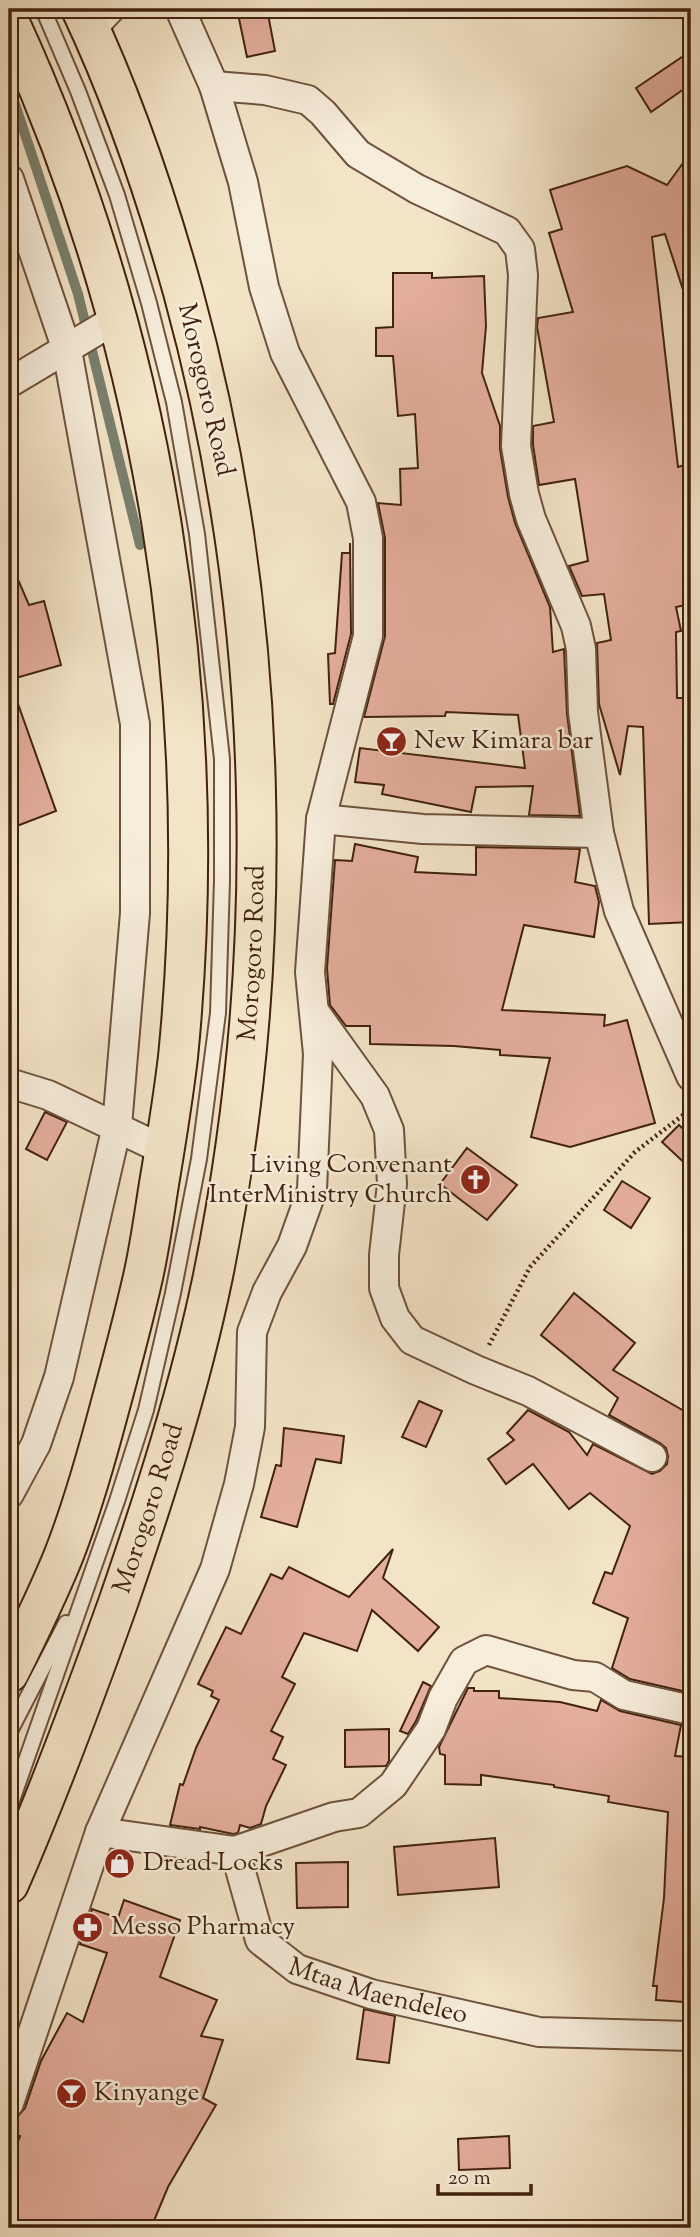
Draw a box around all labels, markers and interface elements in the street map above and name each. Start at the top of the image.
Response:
street label: Morogoro Road [167,300,243,480]
place label: New Kimara bar [414,723,594,760]
bar icon: New Kimara bar [374,724,408,758]
street label: Morogoro Road [229,864,275,1043]
place label: Living Convenant InterMinistry Church [209,1147,452,1214]
church icon: Living Convenant InterMinistry Church [458,1163,492,1197]
street label: Morogoro Road [104,1419,194,1598]
place label: Dread Locks [143,1845,283,1882]
shop icon: Dread Locks [103,1846,137,1880]
place label: Messo Pharmacy [111,1909,295,1946]
pharmacy icon: Messo Pharmacy [71,1910,105,1944]
street label: Mtaa Maendeleo [283,1949,471,2034]
place label: Kinyange [94,2075,200,2112]
bar icon: Kinyange [54,2076,88,2110]
scale bar [438,2153,530,2197]
text: 20 m [448,2164,491,2194]

